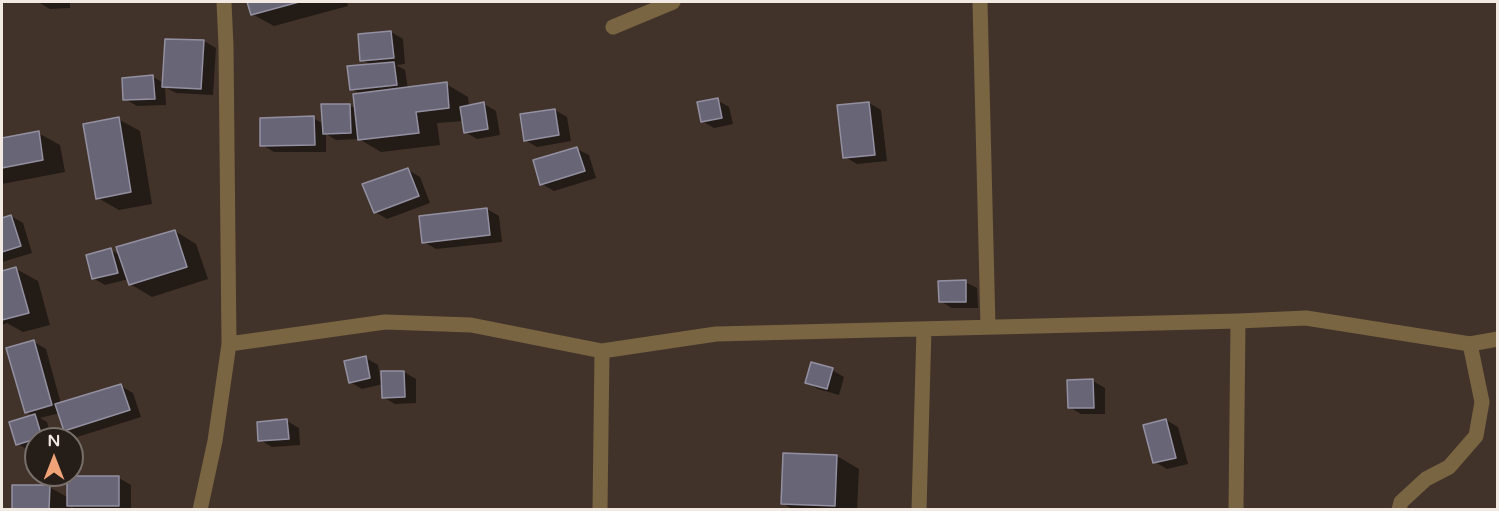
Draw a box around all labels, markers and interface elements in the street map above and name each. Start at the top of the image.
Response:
north arrow [24,427,84,487]
text: N [48,431,60,451]

